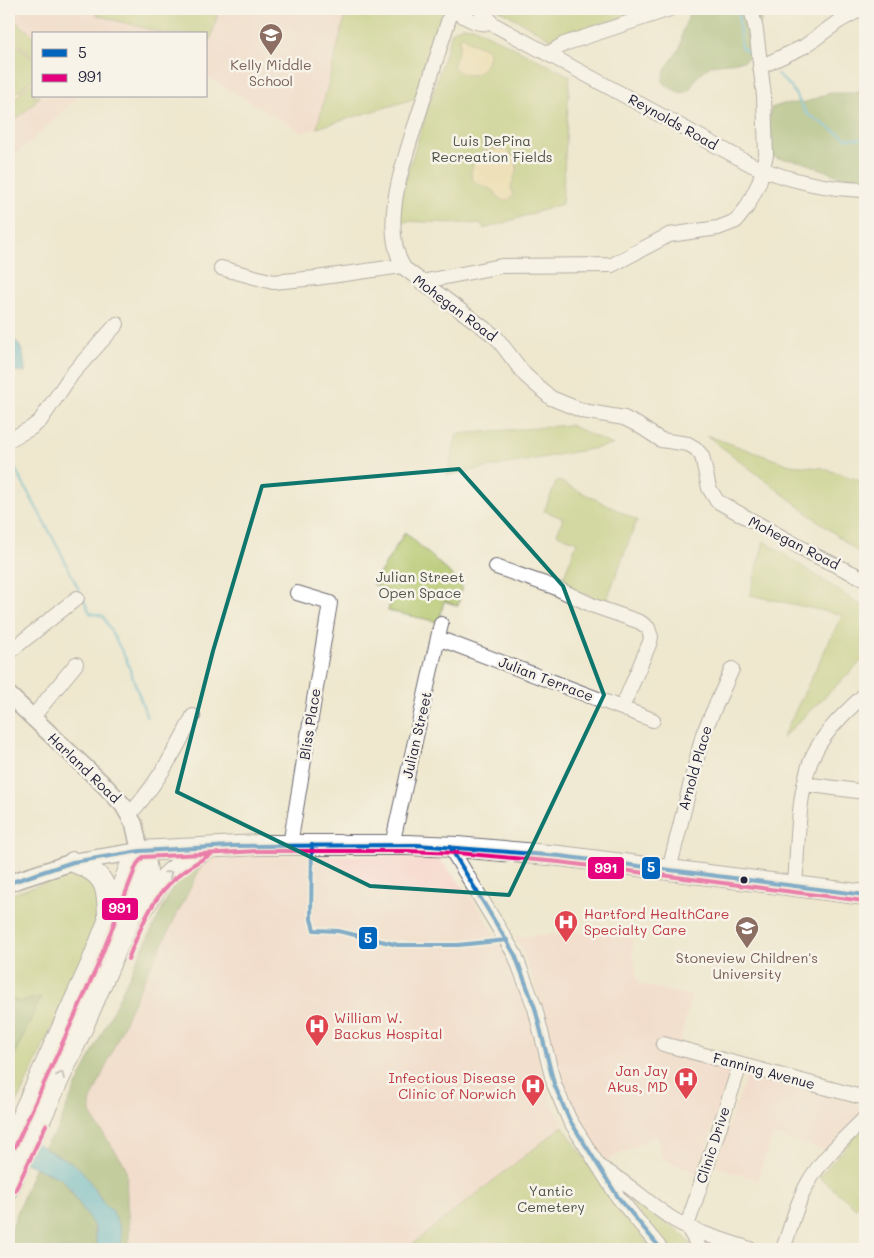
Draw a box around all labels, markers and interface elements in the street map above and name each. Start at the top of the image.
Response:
school or university icon: Kelly Middle School [258,22,284,56]
legend [32,32,208,98]
text: 5 [78,42,87,62]
place label: Kelly Middle School [230,55,312,90]
text: 991 [78,66,102,86]
street label: Reynolds Road [625,89,721,154]
park label: Luis DePina Recreation Fields [431,131,553,166]
street label: Mohegan Road [410,270,501,345]
street label: Mohegan Road [745,511,843,574]
park label: Julian Street Open Space [376,567,464,602]
street label: Julian Terrace [496,652,596,705]
street label: Bliss Place [294,687,325,761]
street label: Julian Street [397,690,436,780]
street label: Arnold Place [673,723,716,812]
street label: Harland Road [44,728,125,807]
line badge: 991 [587,856,625,880]
line badge: 5 [641,856,661,880]
text: 5 [647,857,655,876]
text: 991 [594,858,618,877]
one-way arrow [163,870,172,879]
unlabelled marker [739,875,749,885]
line badge: 991 [101,897,139,921]
text: 991 [108,898,132,917]
place label: Hartford HealthCare Specialty Care [584,904,729,939]
hospital icon: Hartford HealthCare Specialty Care [553,909,579,943]
school or university icon: Stoneview Children's University [734,915,760,949]
line badge: 5 [358,926,378,950]
text: 5 [364,928,372,947]
place label: Stoneview Children's University [676,948,818,983]
place label: William W. Backus Hospital [334,1008,442,1043]
hospital icon: William W. Backus Hospital [304,1013,330,1047]
street label: Fanning Avenue [711,1048,817,1093]
place label: Jan Jay Akus, MD [607,1061,668,1096]
hospital icon: Jan Jay Akus, MD [673,1066,699,1100]
place label: Infectious Disease Clinic of Norwich [389,1068,516,1103]
one-way arrow [55,1071,66,1080]
hospital icon: Infectious Disease Clinic of Norwich [520,1073,546,1107]
street label: Clinic Drive [691,1104,734,1186]
park label: Yantic Cemetery [517,1181,585,1216]

